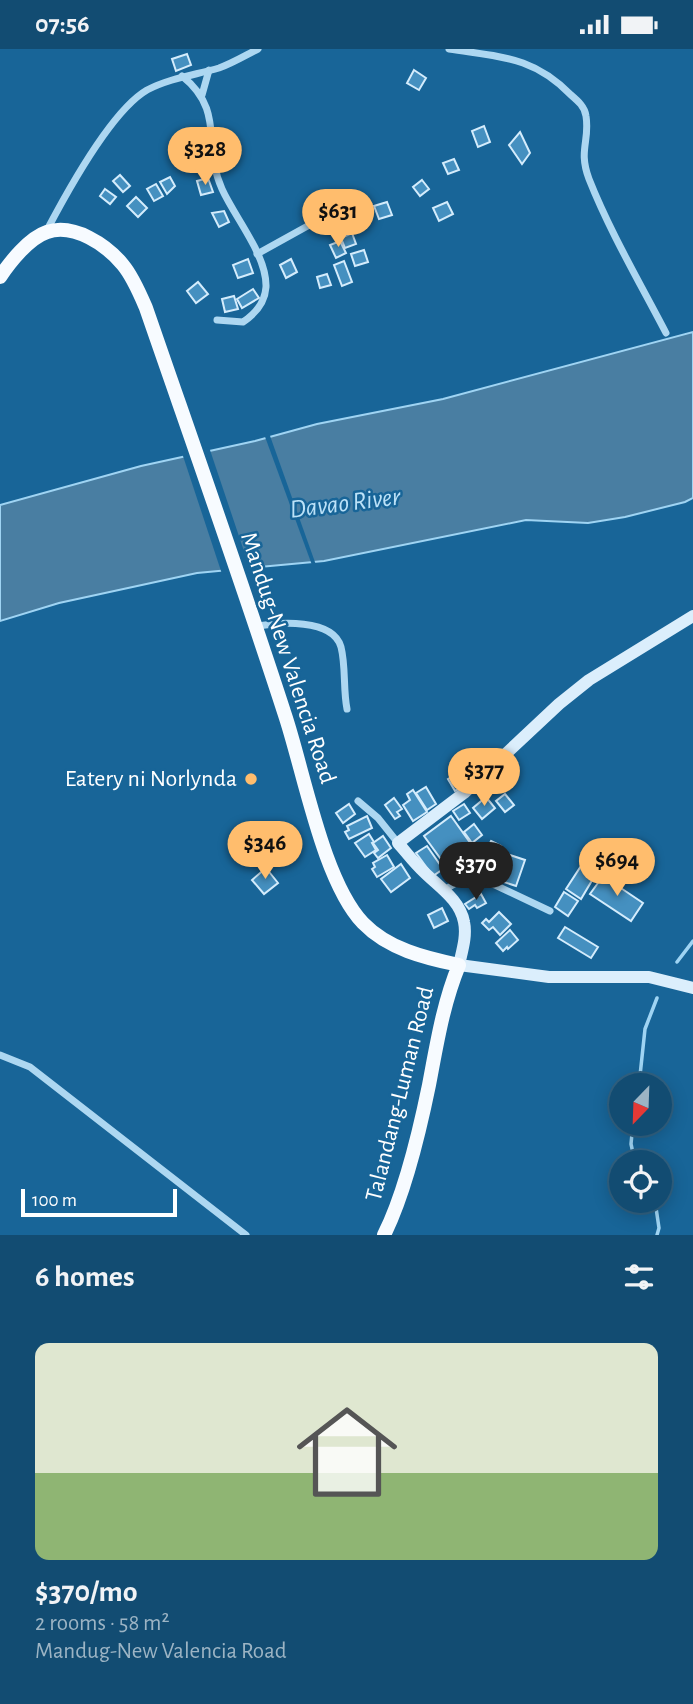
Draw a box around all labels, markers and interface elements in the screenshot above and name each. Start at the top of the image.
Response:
text: 07:56 [35,11,90,37]
pin: $328 [164,127,246,187]
text: $328 [184,138,226,161]
pin: $631 [297,189,379,249]
text: $631 [318,200,358,223]
water label: Davao River [288,483,403,523]
street label: Mandug-New Valencia Road [236,529,340,787]
pin: $377 [443,749,525,808]
text: $377 [464,759,504,782]
place label: Eatery ni Norlynda [65,767,237,791]
marker: Eatery ni Norlynda [243,771,259,787]
pin: $346 [224,821,306,881]
text: $346 [244,832,286,855]
pin: $694 [576,839,658,898]
pin: $370 [435,843,517,902]
text: $694 [595,849,639,872]
text: $370 [455,853,497,876]
street label: Talandang-Luman Road [362,984,438,1204]
north arrow [609,1073,672,1136]
map controls [609,1073,672,1213]
button: locate [609,1150,672,1213]
scale bar [21,1186,177,1218]
text: 100 m [32,1191,77,1210]
icon: filters [620,1258,658,1296]
text: 6 homes [35,1262,135,1292]
icon: home [284,1389,410,1515]
text: $370/mo [35,1577,138,1607]
text: 2 rooms · 58 m² [35,1612,170,1635]
text: Mandug-New Valencia Road [35,1640,287,1663]

